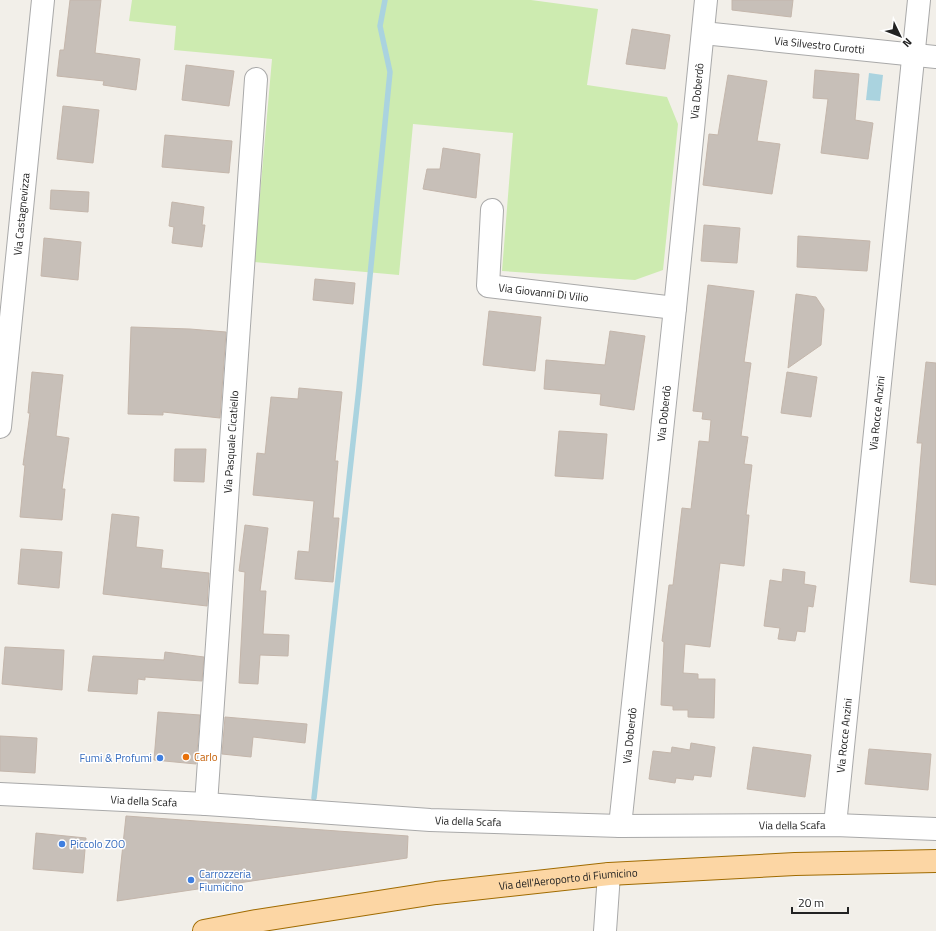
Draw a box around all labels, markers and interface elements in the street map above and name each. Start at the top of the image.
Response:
north arrow [880,16,920,56]
street label: Via Silvestro Curotti [773,32,865,58]
text: N [899,35,916,51]
street label: Via Doberdò [686,62,708,120]
street label: Via Castagnevizza [9,171,34,256]
street label: Via Giovanni Di Vilio [498,279,590,306]
street label: Via Rocce Anzini [865,375,889,451]
street label: Via Doberdò [653,384,675,442]
street label: Via Pasquale Cicatiello [219,390,243,494]
street label: Via Rocce Anzini [832,697,856,774]
street label: Via Doberdò [619,706,641,764]
place label: Carlo [194,749,218,765]
place label: Fumi & Profumi [79,750,152,766]
marker: Carlo [181,752,191,762]
marker: Fumi & Profumi [155,753,165,763]
street label: Via della Scafa [110,791,178,811]
street label: Via della Scafa [435,812,502,830]
street label: Via della Scafa [759,817,826,833]
place label: Piccolo ZOO [70,836,125,852]
marker: Piccolo ZOO [57,839,67,849]
street label: Via dell'Aeroporto di Fiumicino [498,864,638,894]
place label: Carrozzeria Fiumicino [199,866,252,895]
marker: Carrozzeria Fiumicino [186,875,196,885]
scale bar [792,889,848,915]
text: 20 m [798,893,824,912]

